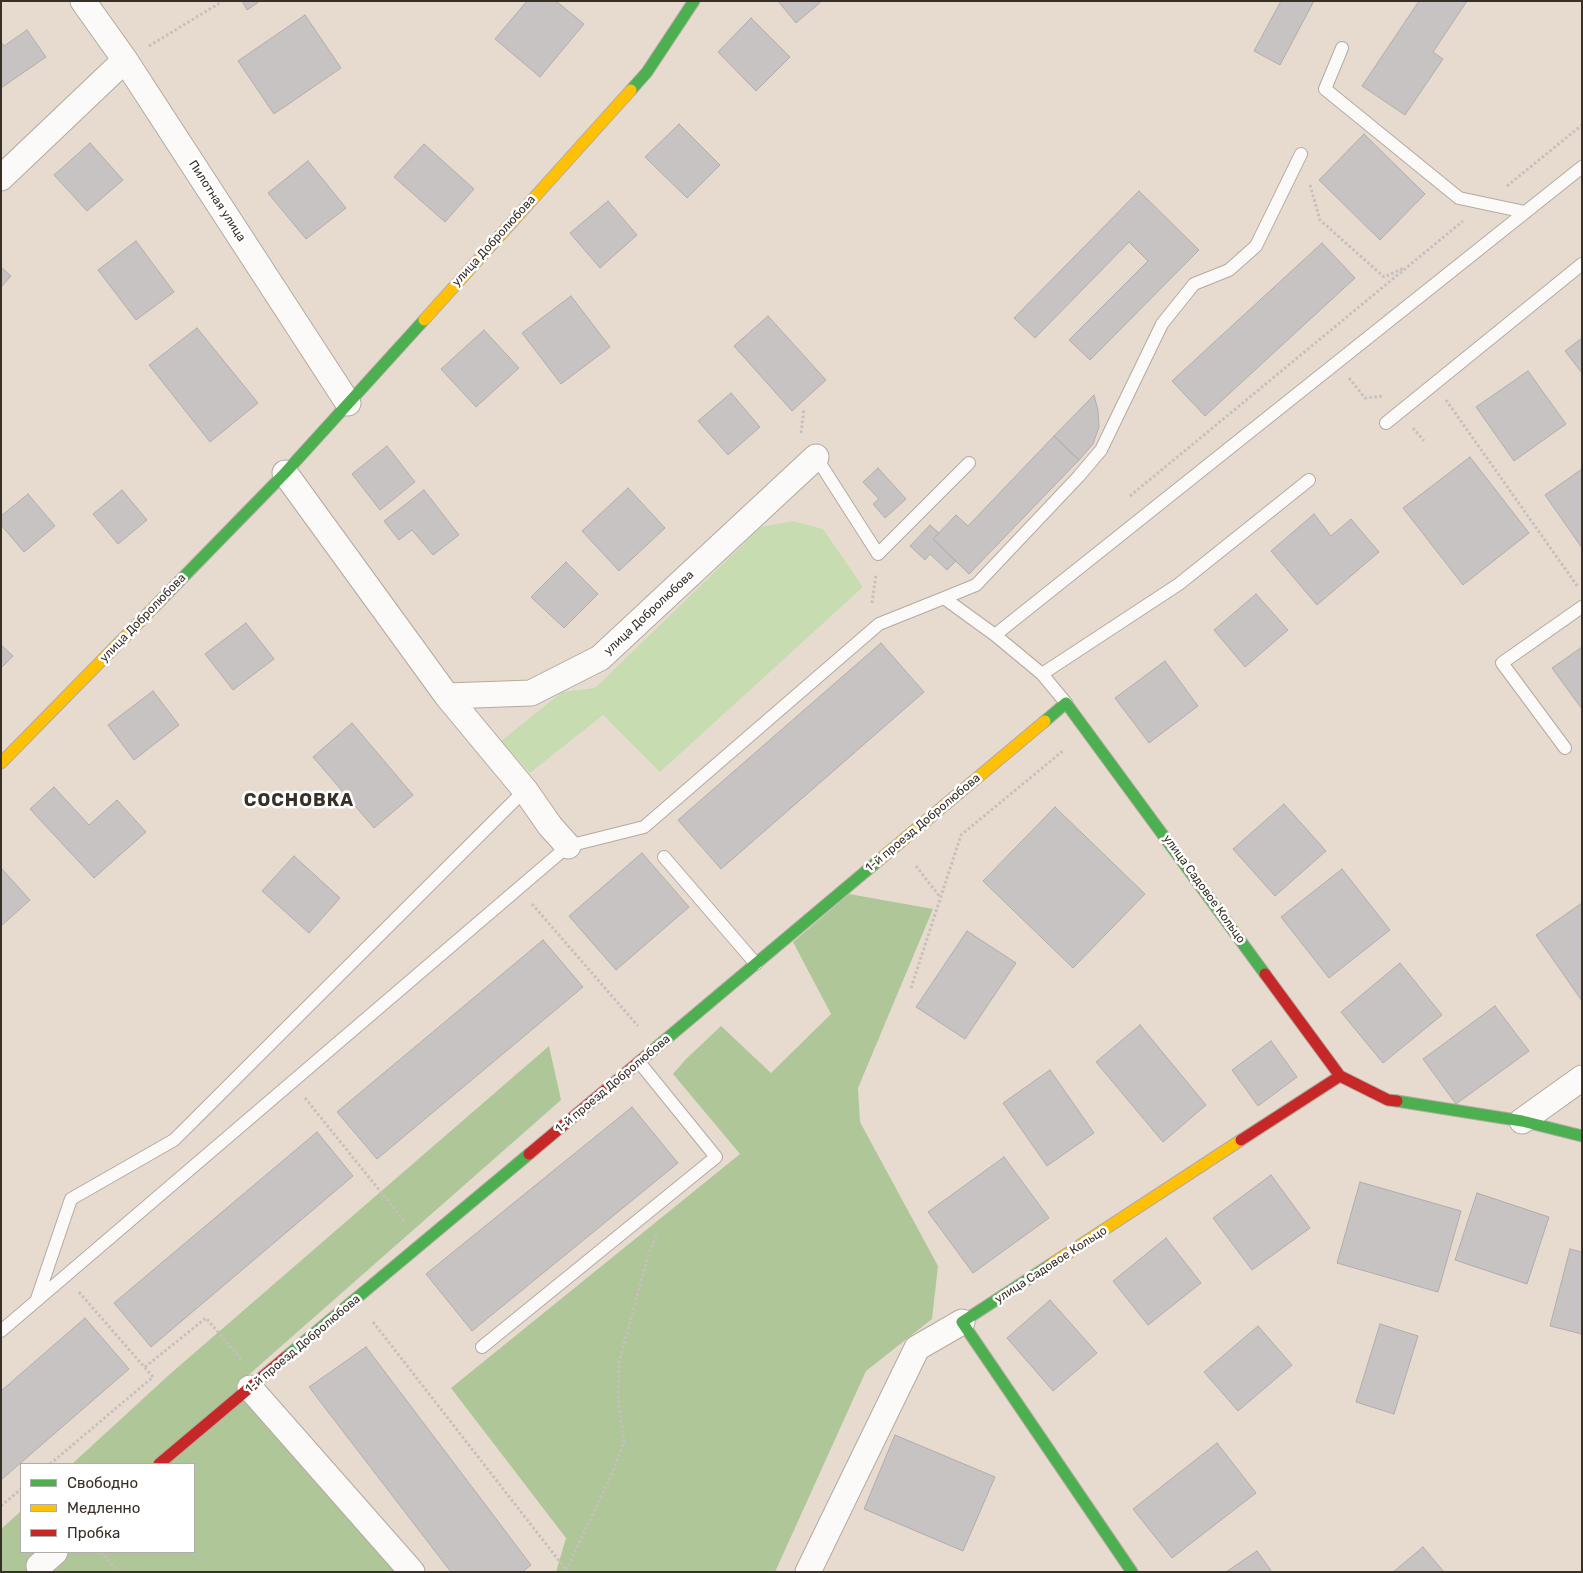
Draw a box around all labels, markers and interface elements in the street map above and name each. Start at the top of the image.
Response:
street label: Пилотная улица [185,158,249,244]
street label: улица Добролюбова [449,193,539,289]
street label: улица Добролюбова [601,568,697,658]
street label: улица Добролюбова [97,571,189,665]
street label: 1-й проезд Добролюбова [863,771,983,875]
district label: СОСНОВКА [243,790,355,812]
street label: улица Садовое Кольцо [1160,832,1248,946]
street label: 1-й проезд Добролюбова [553,1032,673,1136]
street label: улица Садовое Кольцо [992,1223,1110,1307]
street label: 1-й проезд Добролюбова [243,1292,363,1396]
legend [20,1463,195,1553]
text: Свободно [67,1474,138,1492]
text: Медленно [67,1499,140,1517]
text: Пробка [67,1524,120,1542]

